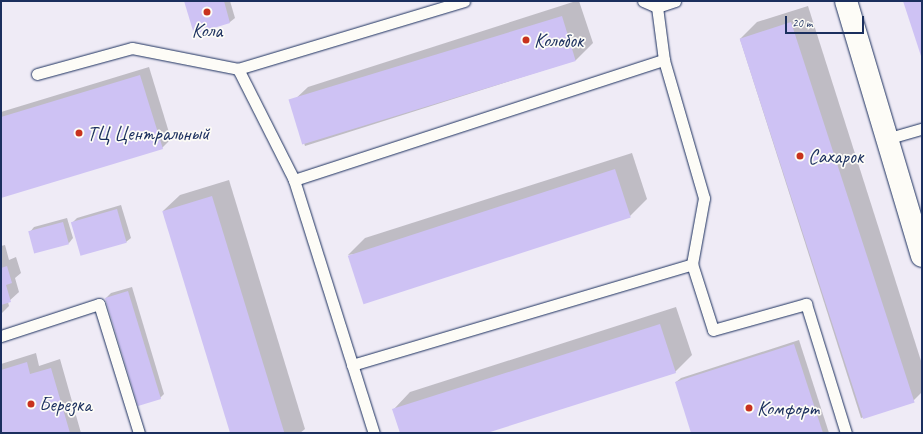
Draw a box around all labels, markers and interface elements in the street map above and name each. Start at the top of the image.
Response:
marker: Кола [202,7,212,17]
scale bar [787,8,866,34]
text: 20 m [792,15,812,31]
place label: Кола [192,18,222,42]
place label: Колобок [534,28,583,52]
marker: Колобок [521,35,531,45]
place label: ТЦ Центральный [87,121,209,145]
marker: ТЦ Центральный [74,128,84,138]
place label: Сахарок [808,144,863,168]
marker: Сахарок [795,151,805,161]
place label: Березка [39,392,91,416]
place label: Комфорт [757,396,819,420]
marker: Березка [26,399,36,409]
marker: Комфорт [744,403,754,413]

